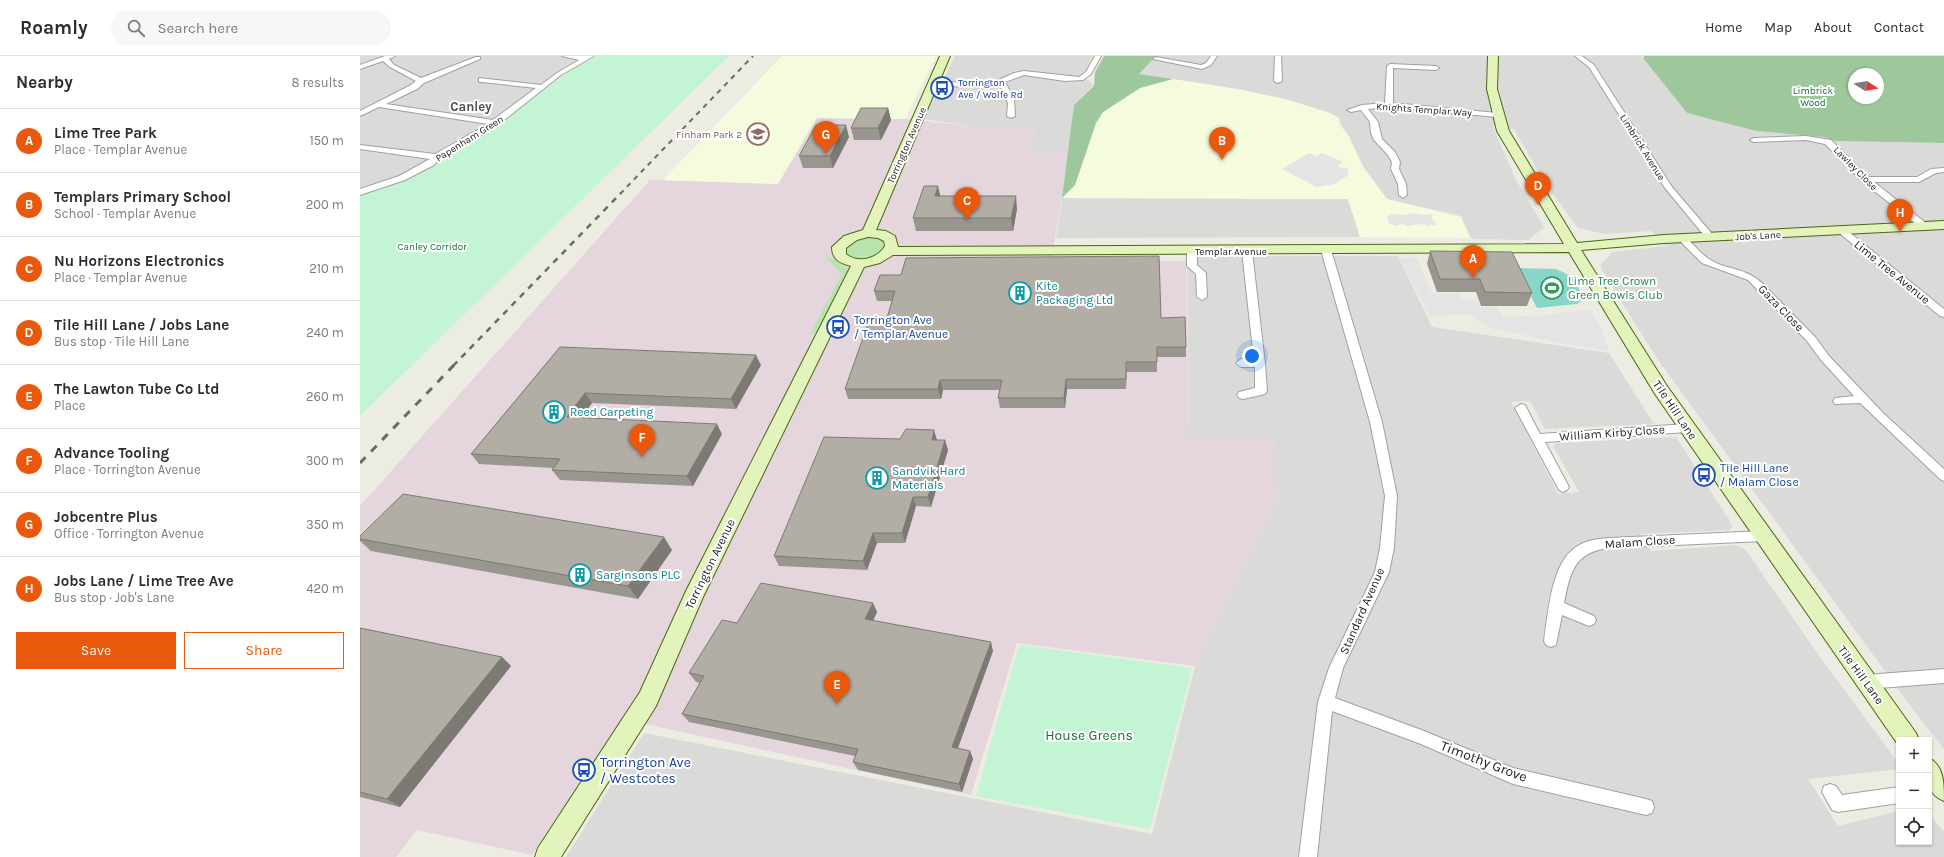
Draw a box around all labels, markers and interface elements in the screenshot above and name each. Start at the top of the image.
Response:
search box [111,10,391,46]
text: Roamly [20,17,87,39]
icon: search [125,17,147,39]
text: Search here [157,19,238,37]
text: Home [1705,19,1742,36]
text: Map [1764,19,1792,36]
text: About [1814,19,1852,36]
text: Contact [1874,19,1924,36]
north arrow [1848,68,1884,104]
text: Nearby [16,72,73,92]
text: 8 results [291,75,344,90]
bus stop icon: Torrington Ave / Wolfe Rd [929,75,955,101]
place label: Torrington Ave / Wolfe Rd [958,77,1023,101]
park label: Limbrick Wood [1793,85,1834,109]
district label: Canley [450,99,492,114]
street label: Knights Templar Way [1376,101,1472,119]
street label: Torrington Avenue [885,105,929,185]
street label: Limbrick Avenue [1617,112,1667,183]
street label: Papenham Green [433,113,506,165]
school or university icon: Finham Park 2 [745,121,771,147]
pin: G [813,121,839,154]
text: Lime Tree Park [54,124,157,142]
pin: B [1209,127,1235,160]
place label: Finham Park 2 [676,129,742,141]
text: A [25,133,33,148]
text: 150 m [309,133,344,148]
text: Place · Templar Avenue [54,142,187,157]
street label: Lawley Close [1831,144,1880,193]
pin: D [1525,172,1551,205]
pin: C [954,187,980,220]
text: Templars Primary School [54,188,231,206]
text: B [25,197,33,212]
text: 200 m [306,197,344,212]
pin: H [1887,199,1913,232]
text: School · Templar Avenue [54,206,196,221]
street label: Job's Lane [1735,229,1781,243]
street label: Lime Tree Avenue [1851,237,1933,307]
park label: Canley Corridor [397,241,467,253]
pin: A [1460,245,1486,278]
street label: Templar Avenue [1195,246,1267,258]
text: Nu Horizons Electronics [54,252,224,270]
text: C [25,261,33,276]
text: 210 m [309,261,344,276]
text: Place · Templar Avenue [54,270,187,285]
place label: Lime Tree Crown Green Bowls Club [1568,274,1663,302]
sports icon: Lime Tree Crown Green Bowls Club [1539,275,1565,301]
place label: Kite Packaging Ltd [1036,279,1113,307]
building icon: Kite Packaging Ltd [1007,280,1033,306]
street label: Gaza Close [1755,282,1807,334]
place label: Torrington Ave / Templar Avenue [854,313,948,341]
bus stop icon: Torrington Ave / Templar Avenue [825,314,851,340]
text: Tile Hill Lane / Jobs Lane [54,316,229,334]
text: D [25,325,33,340]
text: 240 m [306,325,344,340]
text: Bus stop · Tile Hill Lane [54,334,189,349]
your location [1242,346,1262,366]
street label: Tile Hill Lane [1650,378,1700,442]
text: The Lawton Tube Co Ltd [54,380,220,398]
text: E [25,389,33,404]
text: 260 m [306,389,344,404]
text: Place [54,398,85,413]
building icon: Reed Carpeting [541,399,567,425]
place label: Reed Carpeting [570,405,653,419]
street label: William Kirby Close [1559,422,1665,444]
pin: F [629,424,655,457]
text: Advance Tooling [54,444,169,462]
text: F [25,453,33,468]
text: 300 m [306,453,344,468]
place label: Tile Hill Lane / Malam Close [1720,461,1799,489]
text: Place · Torrington Avenue [54,462,201,477]
bus stop icon: Tile Hill Lane / Malam Close [1691,462,1717,488]
place label: Sandvik Hard Materials [892,464,966,492]
building icon: Sandvik Hard Materials [864,465,890,491]
text: Jobcentre Plus [54,508,158,526]
text: G [25,517,33,532]
text: 350 m [306,517,344,532]
street label: Torrington Avenue [682,517,738,611]
text: Office · Torrington Avenue [54,526,204,541]
street label: Malam Close [1604,533,1676,551]
building icon: Sarginsons PLC [567,562,593,588]
street label: Standard Avenue [1337,566,1387,656]
place label: Sarginsons PLC [596,568,680,582]
text: Jobs Lane / Lime Tree Ave [54,572,234,590]
text: H [24,581,34,596]
text: 420 m [306,581,344,596]
text: Bus stop · Job's Lane [54,590,174,605]
button: Save [16,632,176,669]
button: Share [184,632,344,669]
street label: Tile Hill Lane [1835,643,1887,707]
pin: E [824,671,850,704]
park label: House Greens [1045,727,1133,744]
street label: Timothy Grove [1438,737,1530,786]
map controls [1896,737,1932,845]
button: + [1896,737,1932,773]
place label: Torrington Ave / Westcotes [600,754,691,787]
bus stop icon: Torrington Ave / Westcotes [571,757,597,783]
button: − [1896,773,1932,809]
button: locate [1896,809,1932,845]

